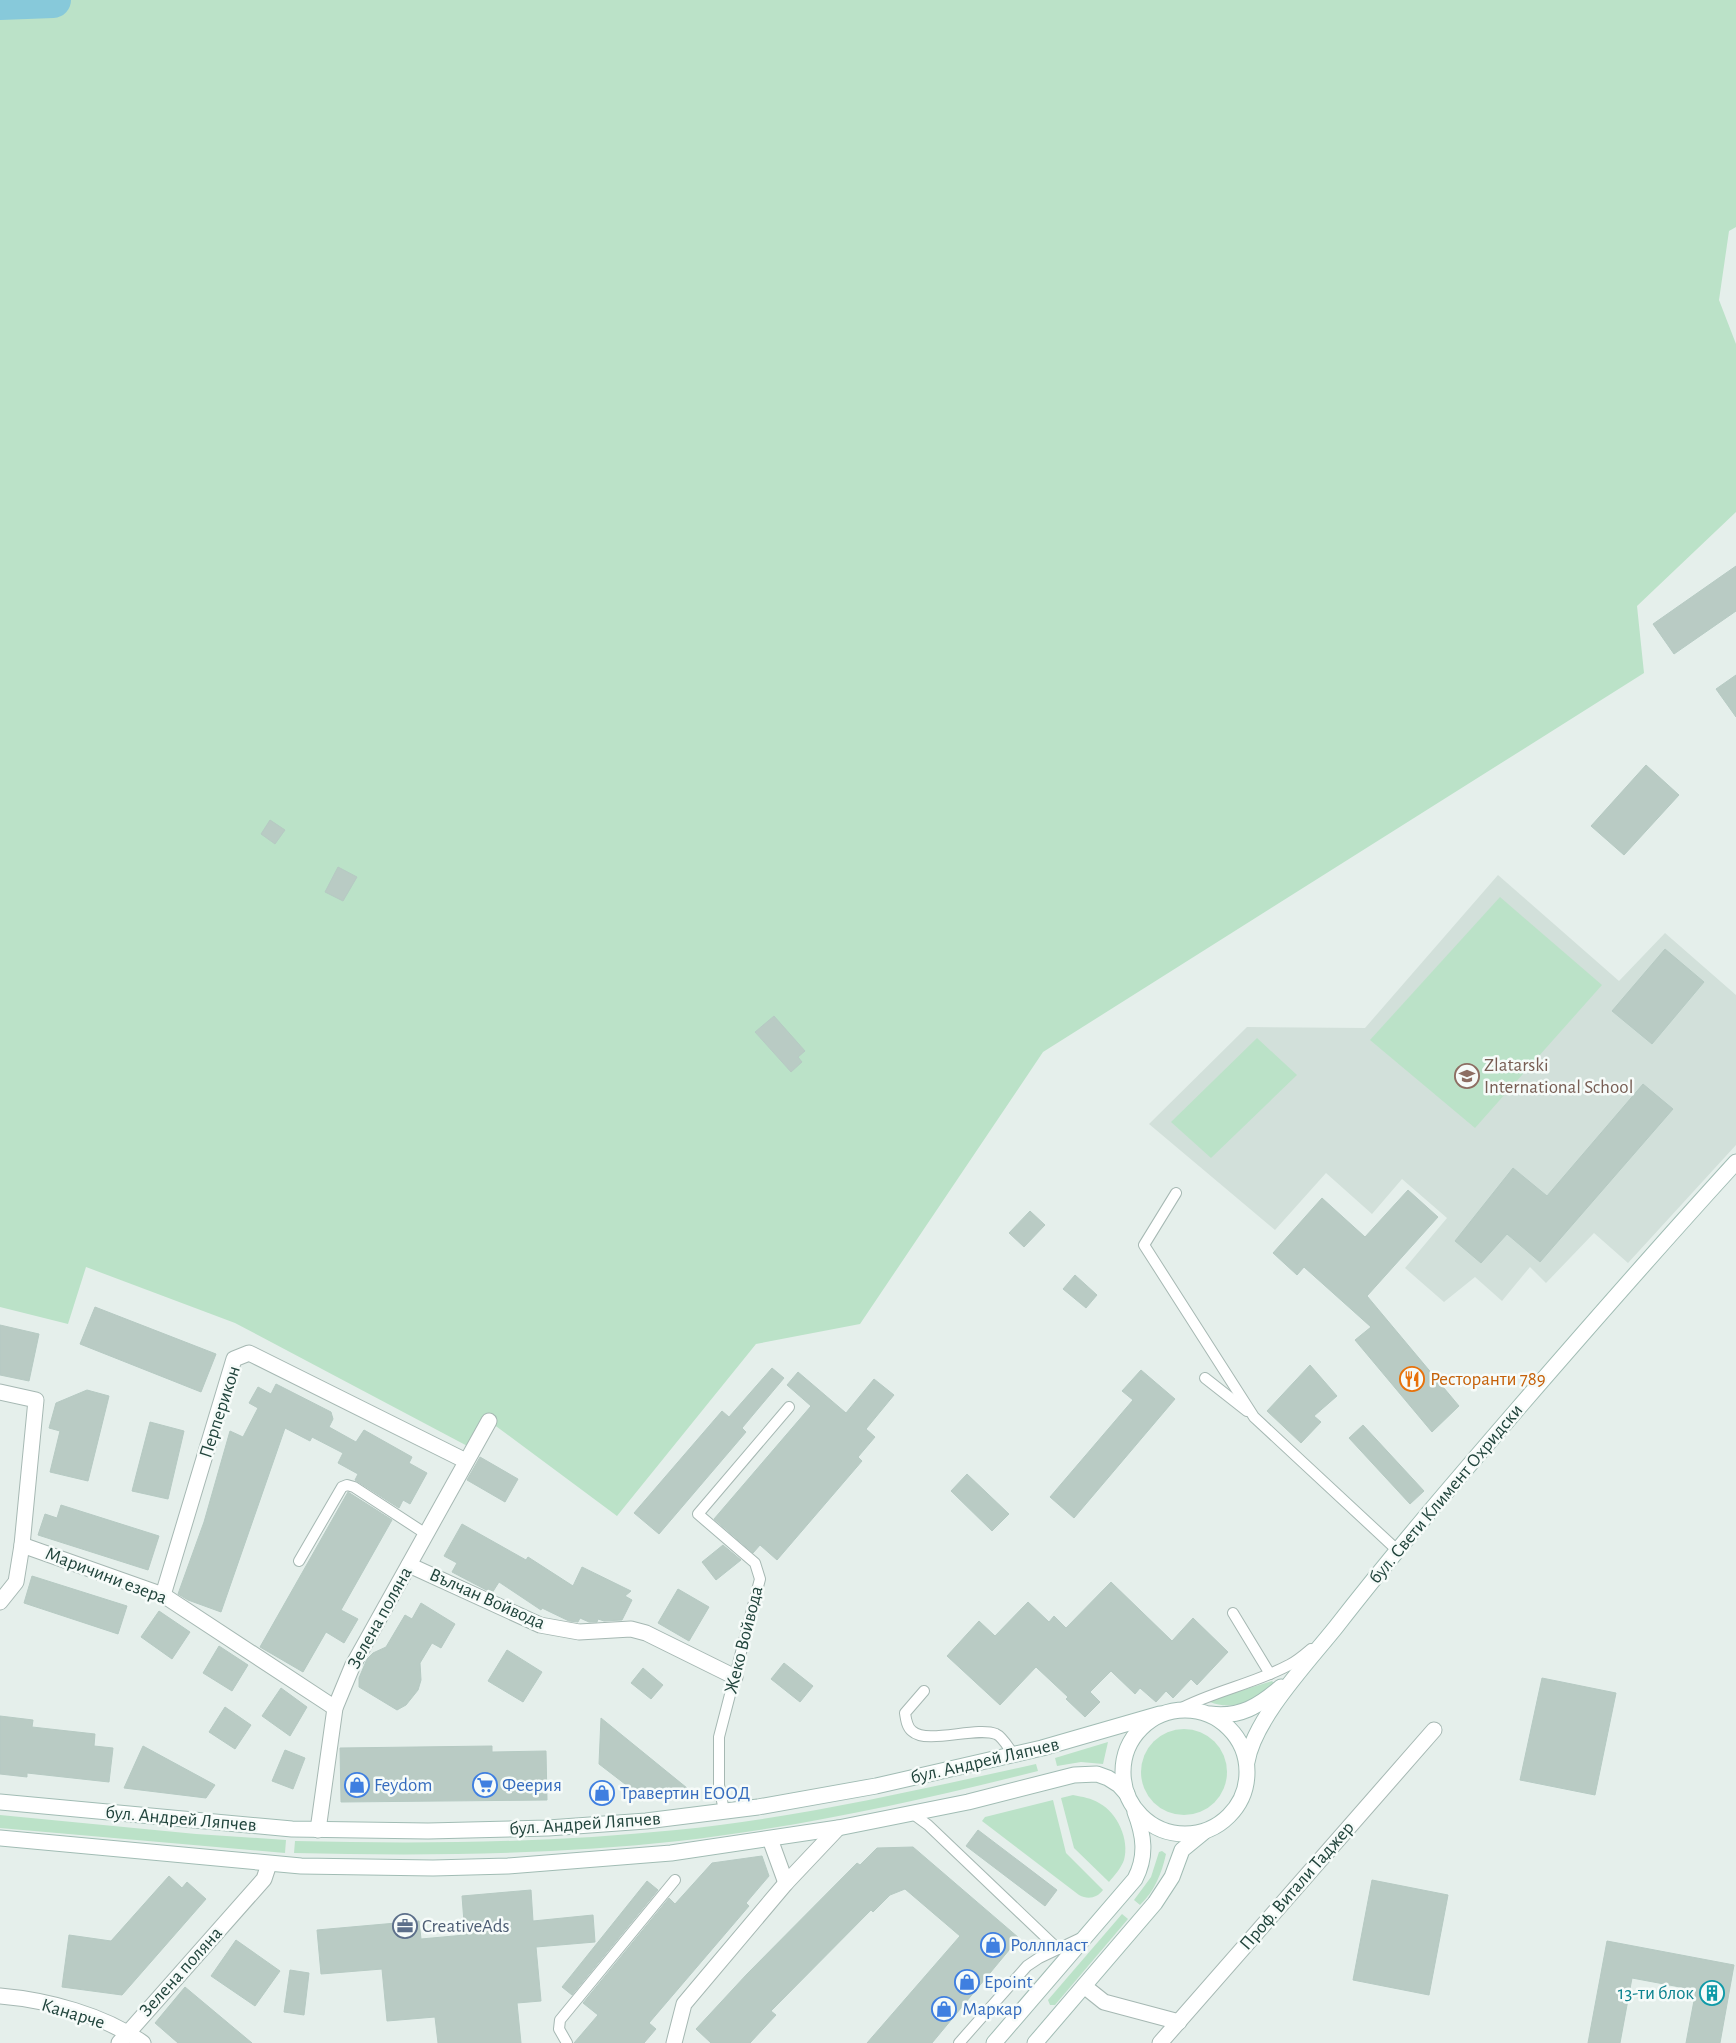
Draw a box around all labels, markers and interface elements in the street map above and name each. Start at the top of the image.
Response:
place label: Zlatarski International School [1484,1056,1633,1097]
school or university icon: Zlatarski International School [1454,1063,1480,1089]
street label: Перперикон [196,1363,244,1461]
restaurant icon: Ресторанти 789 [1399,1366,1425,1392]
place label: Ресторанти 789 [1430,1370,1546,1389]
street label: бул. Свети Климент Охридски [1366,1401,1526,1587]
street label: Маричини езера [43,1544,170,1608]
street label: Зелена поляна [344,1564,416,1672]
street label: Вълчан Войвода [426,1565,548,1633]
street label: Жеко Войвода [721,1584,767,1696]
street label: бул. Андрей Ляпчев [909,1735,1061,1787]
shop icon: Feydom [344,1772,370,1798]
supermarket icon: Феерия [472,1772,498,1798]
place label: Feydom [374,1776,432,1795]
place label: Феерия [502,1776,562,1795]
shop icon: Травертин ЕООД [589,1780,615,1806]
place label: Травертин ЕООД [620,1784,750,1803]
street label: бул. Андрей Ляпчев [105,1803,258,1835]
street label: бул. Андрей Ляпчев [509,1809,661,1839]
street label: Проф. Витали Таджер [1236,1818,1358,1954]
office icon: CreativeAds [392,1913,418,1939]
place label: CreativeAds [422,1917,510,1936]
street label: Зелена поляна [136,1923,226,2020]
shop icon: Роллпласт [980,1932,1006,1958]
place label: Роллпласт [1010,1936,1088,1955]
shop icon: Epoint [954,1969,980,1995]
place label: Epoint [984,1973,1033,1992]
building icon: 13-ти блок [1699,1980,1725,2006]
place label: 13-ти блок [1618,1984,1694,2003]
street label: Канарче [39,1995,107,2033]
shop icon: Маркар [931,1996,957,2022]
place label: Маркар [962,2000,1022,2019]

